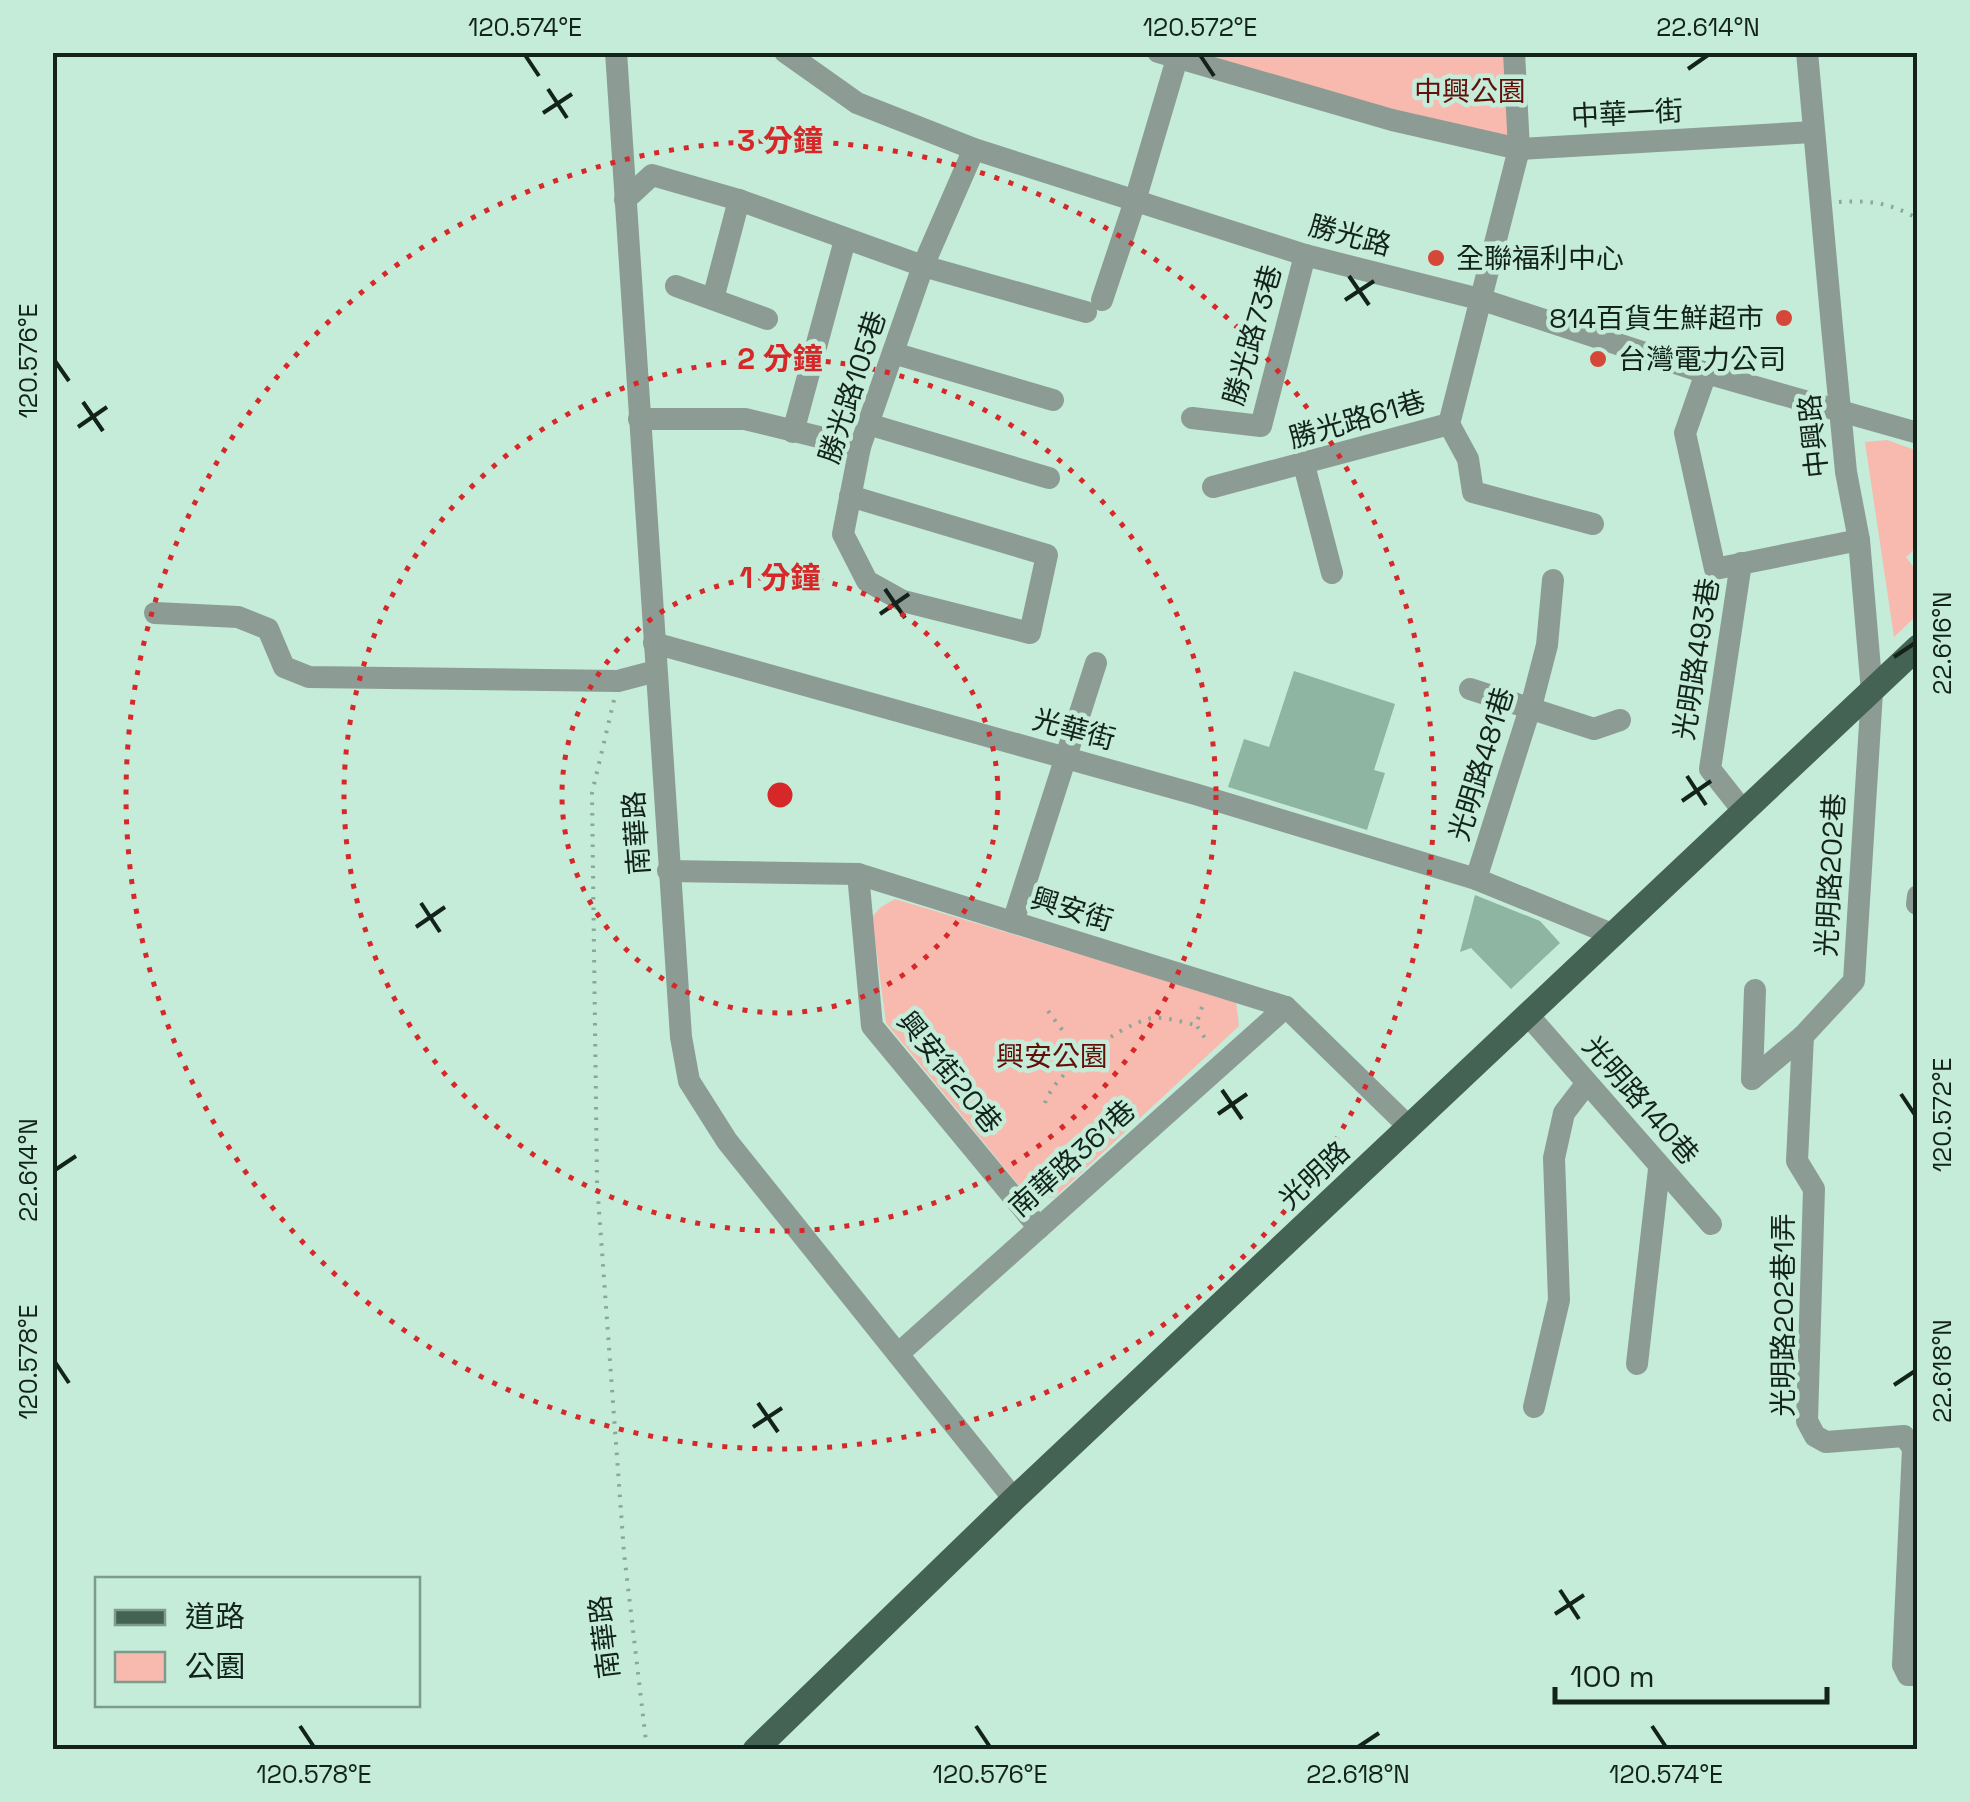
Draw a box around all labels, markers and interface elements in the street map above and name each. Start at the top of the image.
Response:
text: 120.574°E [468,11,582,43]
text: 120.572°E [1143,11,1257,43]
text: 22.614°N [1656,11,1760,43]
park label: 中興公園 [1414,73,1526,109]
street label: 中華一街 [1570,92,1684,134]
text: 3 分鐘 [737,121,823,160]
street label: 勝光路 [1305,207,1395,263]
place label: 全聯福利中心 [1456,240,1624,276]
marker: 全聯福利中心 [1425,247,1447,269]
street label: 勝光路73巷 [1215,260,1289,410]
place label: 814百貨生鮮超市 [1549,300,1764,336]
text: 120.576°E [12,304,44,418]
street label: 勝光路105巷 [810,306,894,468]
marker: 814百貨生鮮超市 [1773,307,1795,329]
text: 2 分鐘 [737,339,823,378]
place label: 台灣電力公司 [1618,341,1786,377]
marker: 台灣電力公司 [1587,348,1609,370]
street label: 勝光路61巷 [1284,382,1430,456]
street label: 中興路 [1791,392,1835,480]
text: 1 分鐘 [739,558,821,597]
street label: 光明路493巷 [1665,575,1727,743]
text: 22.616°N [1926,591,1958,695]
street label: 光明路481巷 [1441,683,1521,845]
street label: 光華街 [1029,701,1119,757]
centre of rings [762,777,798,813]
street label: 南華路 [615,790,657,876]
street label: 光明路202巷 [1808,792,1852,958]
street label: 興安街 [1027,880,1117,938]
street label: 興安街20巷 [890,1004,1010,1140]
street label: 光明路140巷 [1575,1028,1707,1172]
park label: 興安公園 [996,1038,1108,1074]
text: 120.572°E [1926,1058,1958,1172]
street label: 南華路361巷 [1001,1092,1143,1224]
text: 22.614°N [12,1118,44,1222]
street label: 光明路 [1271,1133,1357,1217]
street label: 光明路202巷1弄 [1765,1213,1801,1417]
text: 120.578°E [12,1304,44,1420]
text: 22.618°N [1926,1319,1958,1423]
legend [95,1577,420,1707]
street label: 南華路 [581,1593,627,1681]
text: 道路 [185,1597,245,1636]
scale bar [1555,1642,1828,1704]
text: 公園 [185,1647,245,1686]
text: 100 m [1570,1657,1655,1696]
text: 120.578°E [256,1758,372,1790]
text: 120.576°E [933,1758,1047,1790]
text: 22.618°N [1306,1758,1410,1790]
text: 120.574°E [1609,1758,1723,1790]

